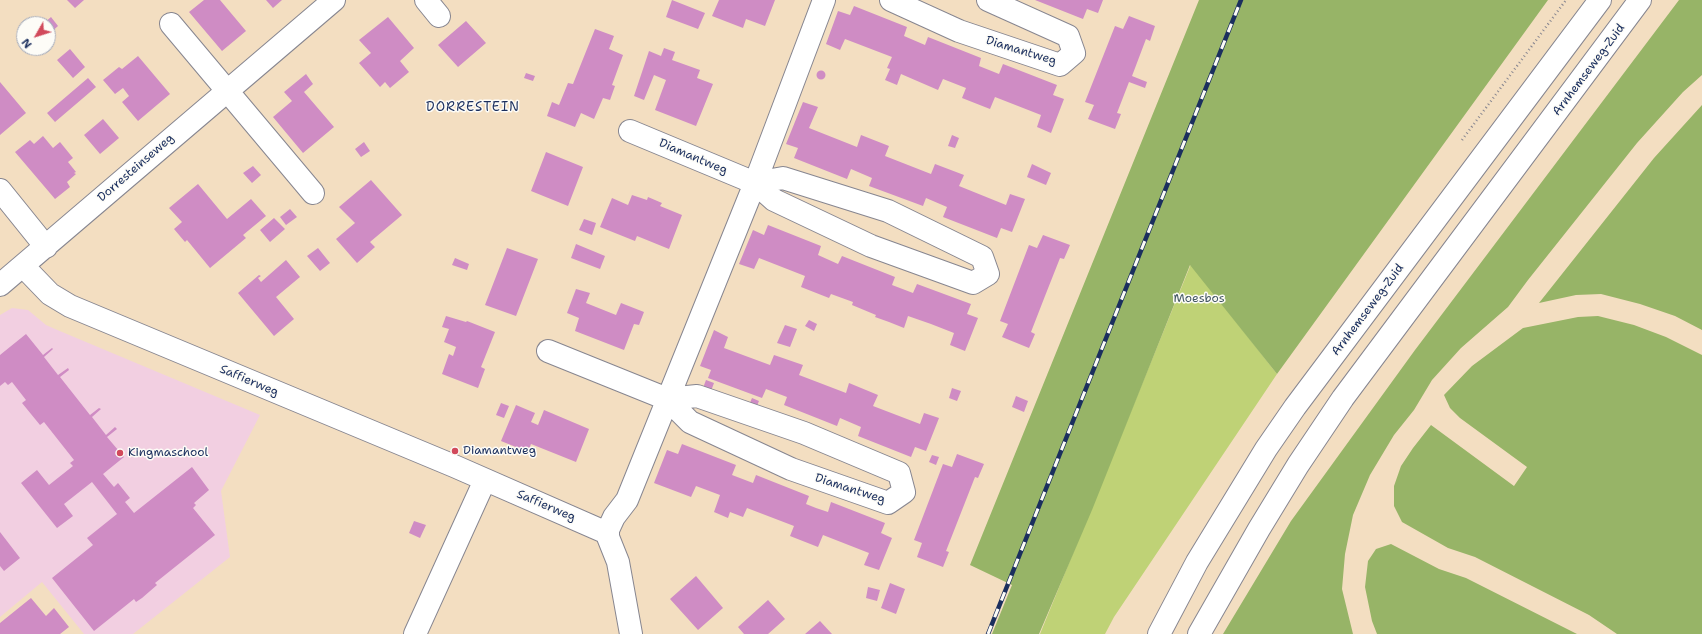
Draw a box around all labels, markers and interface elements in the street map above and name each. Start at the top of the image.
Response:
north arrow [16,16,56,56]
street label: Arnhemseweg-Zuid [1550,21,1628,119]
street label: Diamantweg [984,33,1058,69]
text: N [18,35,36,51]
district label: DORRESTEIN [426,100,520,116]
street label: Dorresteinseweg [95,131,177,205]
street label: Diamantweg [657,136,729,178]
street label: Arnhemseweg-Zuid [1329,261,1407,359]
park label: Moesbos [1173,292,1225,306]
street label: Saffierweg [217,362,281,400]
place label: Diamantweg [463,444,536,458]
place label: Kingmaschool [128,446,208,460]
marker: Diamantweg [450,446,460,456]
marker: Kingmaschool [115,448,125,458]
street label: Diamantweg [813,471,887,507]
street label: Saffierweg [514,487,578,525]

